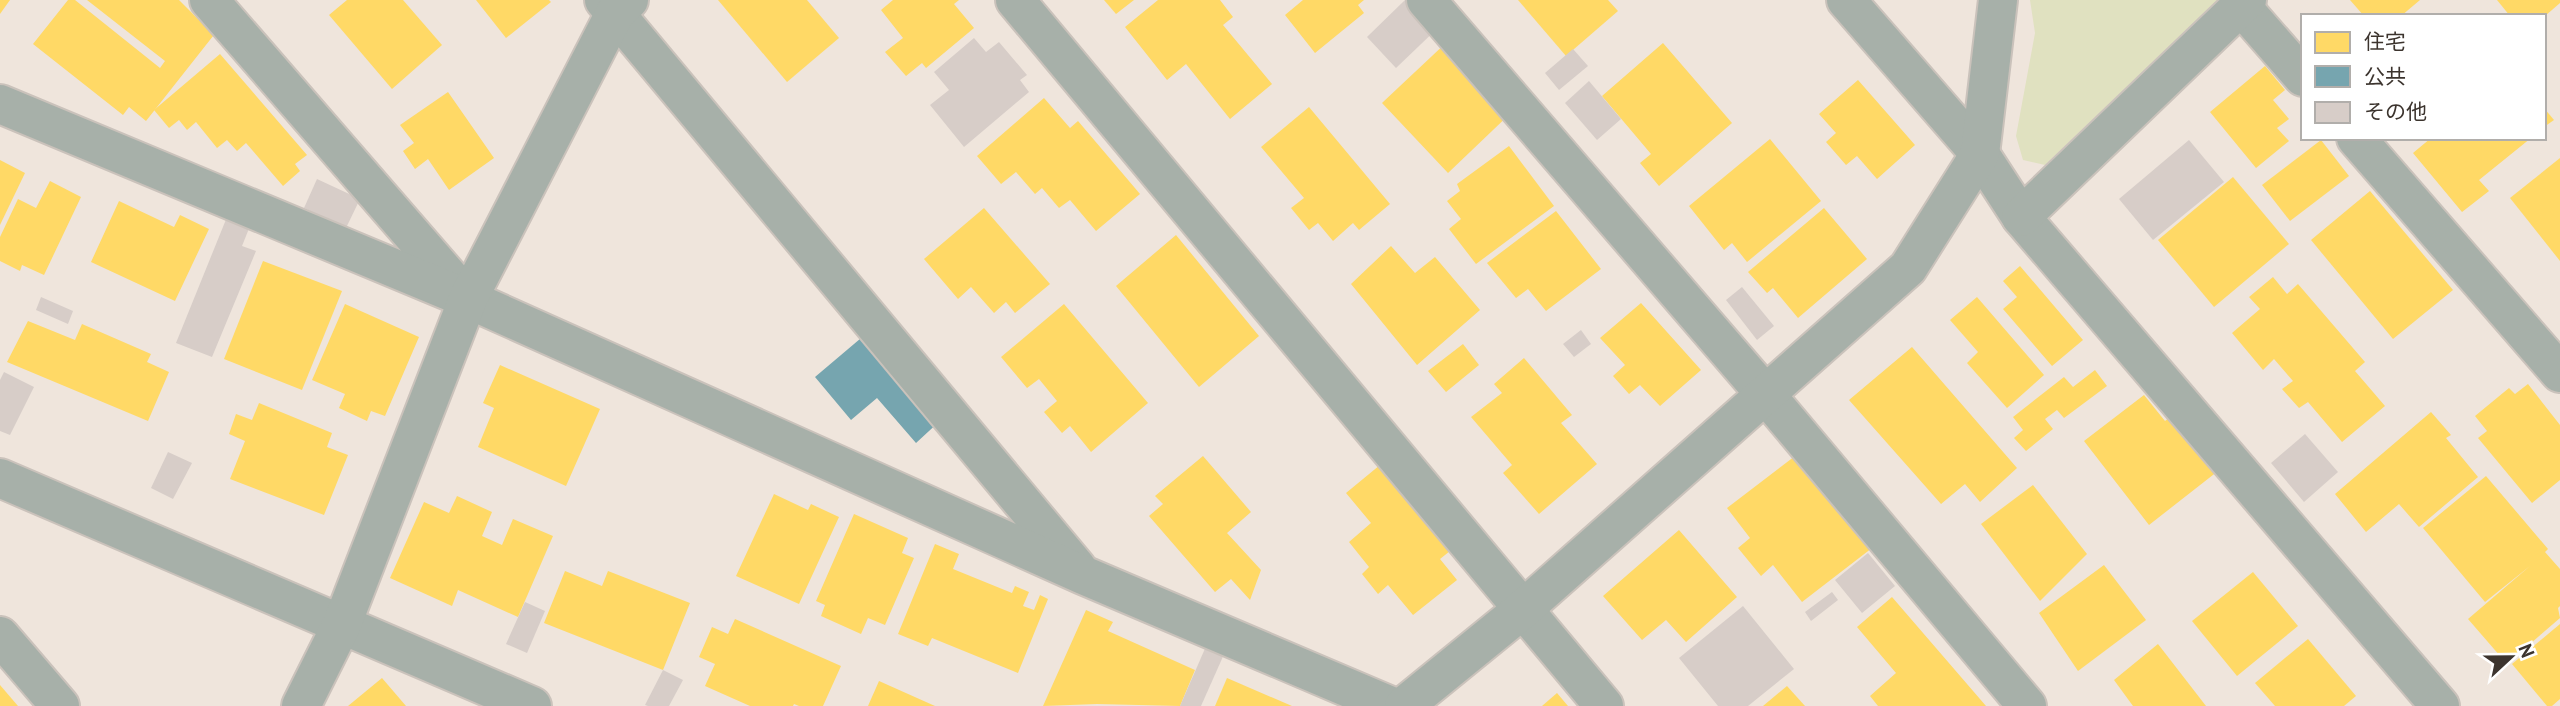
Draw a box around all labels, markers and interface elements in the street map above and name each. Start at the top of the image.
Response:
legend [2301,14,2546,140]
text: 住宅 [2364,28,2406,55]
text: 公共 [2364,63,2406,90]
text: その他 [2364,98,2427,125]
north arrow [2476,622,2546,692]
text: N [2513,640,2540,661]

